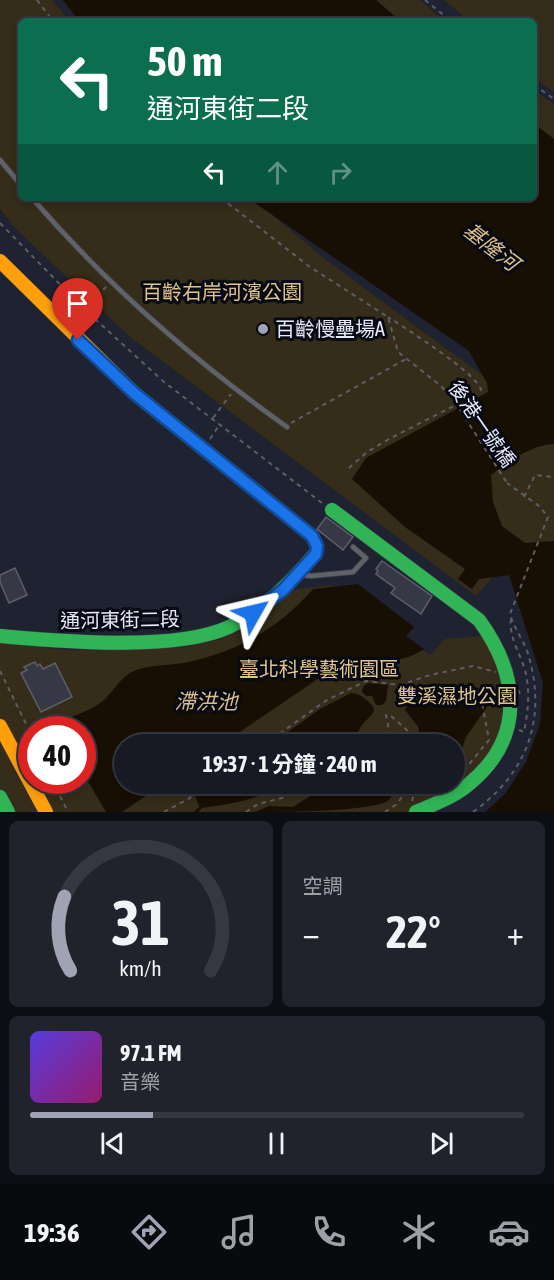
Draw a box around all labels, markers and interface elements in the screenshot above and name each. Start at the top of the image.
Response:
text: 50 m [147,37,222,85]
icon: left [48,42,126,120]
text: 通河東街二段 [147,93,309,124]
icon: left [198,156,231,189]
icon: ahead [261,156,294,189]
icon: right [324,156,357,189]
water label: 基隆河 [459,217,527,278]
pin [52,278,103,340]
park label: 百齡右岸河濱公園 [142,280,302,303]
icon: arrive [61,287,94,320]
place label: 百齡慢壘場A [275,317,385,340]
marker: 百齡慢壘場A [256,322,270,336]
street label: 後港一號橋 [444,376,521,471]
position arrow [221,581,285,645]
street label: 通河東街二段 [60,607,180,632]
park label: 臺北科學藝術園區 [239,657,399,680]
park label: 雙溪濕地公園 [397,684,517,707]
water label: 滯洪池 [175,689,239,713]
speed limit sign: 40 [18,716,96,794]
text: 19:37 · 1 分鐘 · 240 m [203,751,376,777]
text: 空調 [303,874,343,897]
text: 31 [111,887,170,958]
text: 22° [386,906,441,958]
text: − [303,914,320,952]
text: + [507,914,524,952]
text: km/h [119,956,162,981]
text: 97.1 FM [120,1040,182,1066]
text: 音樂 [120,1070,160,1093]
icon: previous [96,1127,129,1160]
icon: pause [260,1127,293,1160]
icon: next [425,1127,458,1160]
icon: directions [128,1211,170,1253]
icon: music [218,1211,260,1253]
icon: phone [308,1211,350,1253]
icon: climate [398,1211,440,1253]
icon: car [488,1211,530,1253]
text: 19:36 [24,1217,80,1248]

